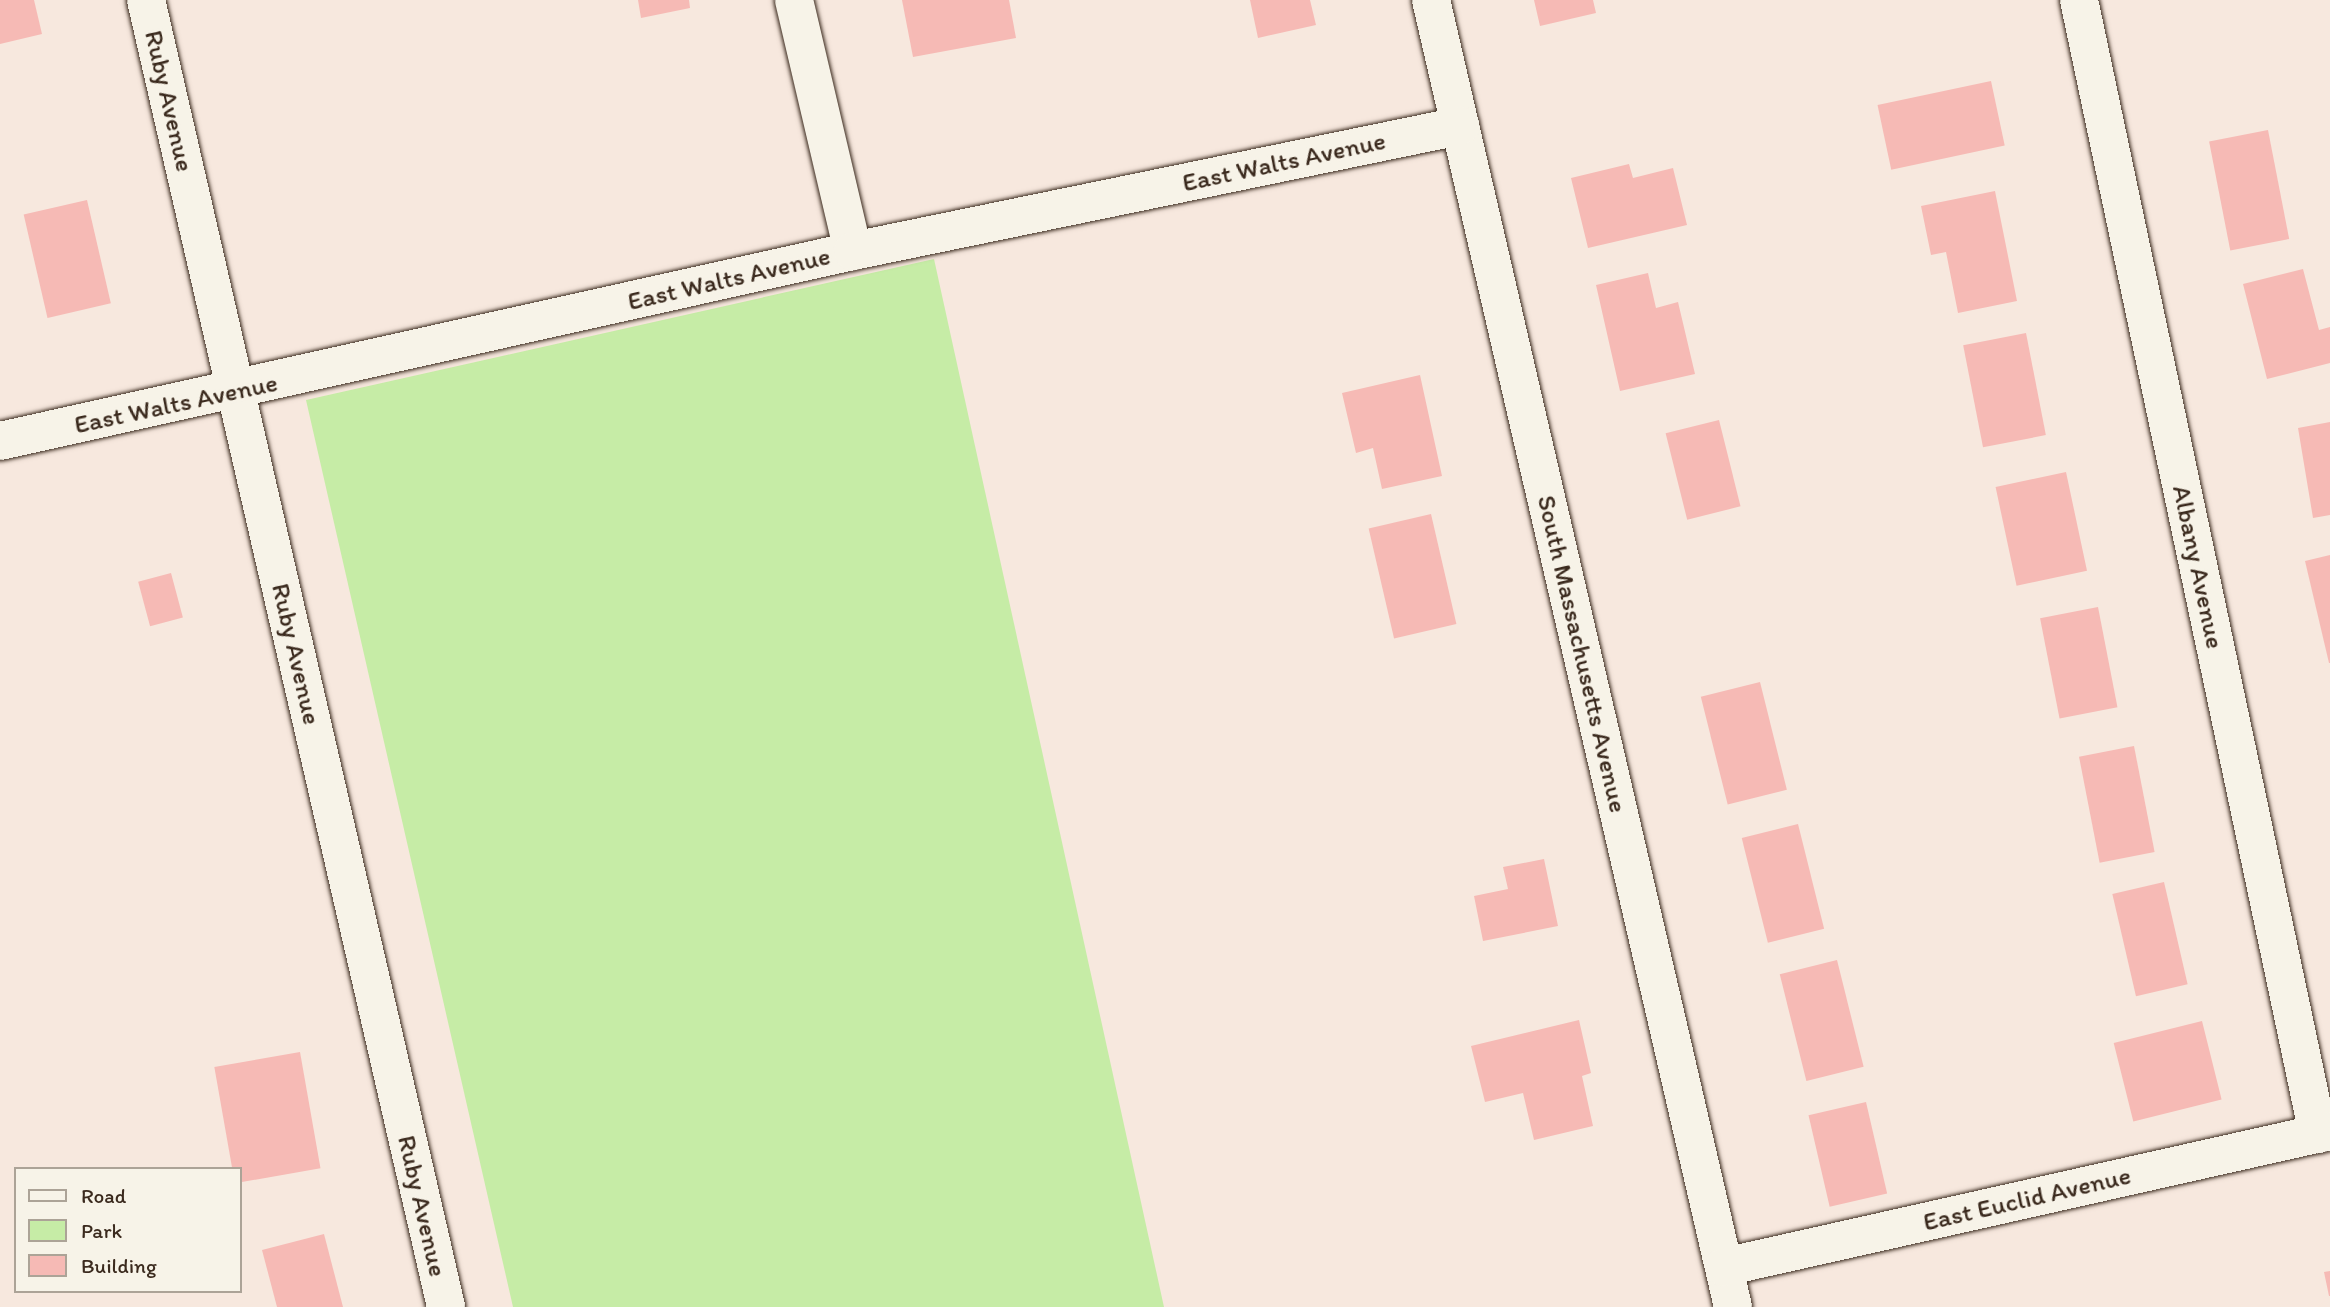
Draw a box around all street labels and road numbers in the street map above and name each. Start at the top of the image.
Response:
street label: Ruby Avenue [138,28,200,174]
street label: East Walts Avenue [1180,125,1388,199]
street label: East Walts Avenue [625,241,833,317]
street label: East Walts Avenue [72,367,280,441]
street label: Albany Avenue [2166,483,2230,651]
street label: South Massachusetts Avenue [1530,493,1634,815]
street label: Ruby Avenue [265,581,327,727]
street label: Ruby Avenue [391,1133,453,1279]
street label: East Euclid Avenue [1921,1160,2133,1238]

